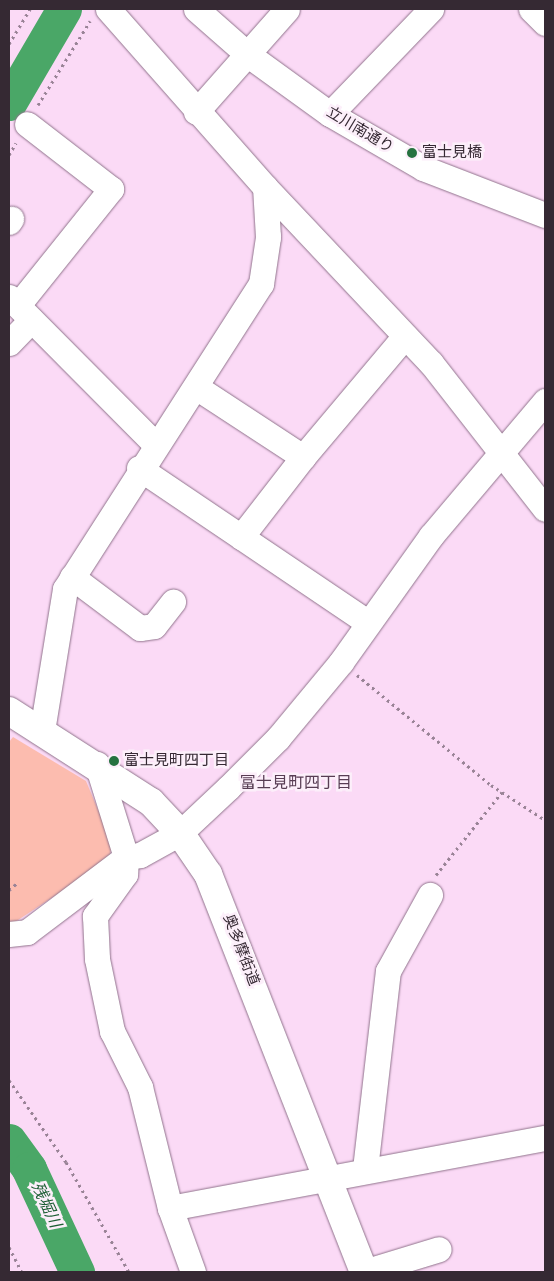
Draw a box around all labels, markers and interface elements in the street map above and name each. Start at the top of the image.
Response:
street label: 立川南通り [323,103,397,157]
place label: 富士見橋 [422,144,482,162]
marker: 富士見橋 [406,147,418,159]
place label: 富士見町四丁目 [124,752,229,770]
marker: 富士見町四丁目 [108,755,120,767]
district label: 富士見町四丁目 [240,773,352,793]
street label: 奥多摩街道 [219,912,263,988]
water label: 残堀川 [27,1179,65,1231]

